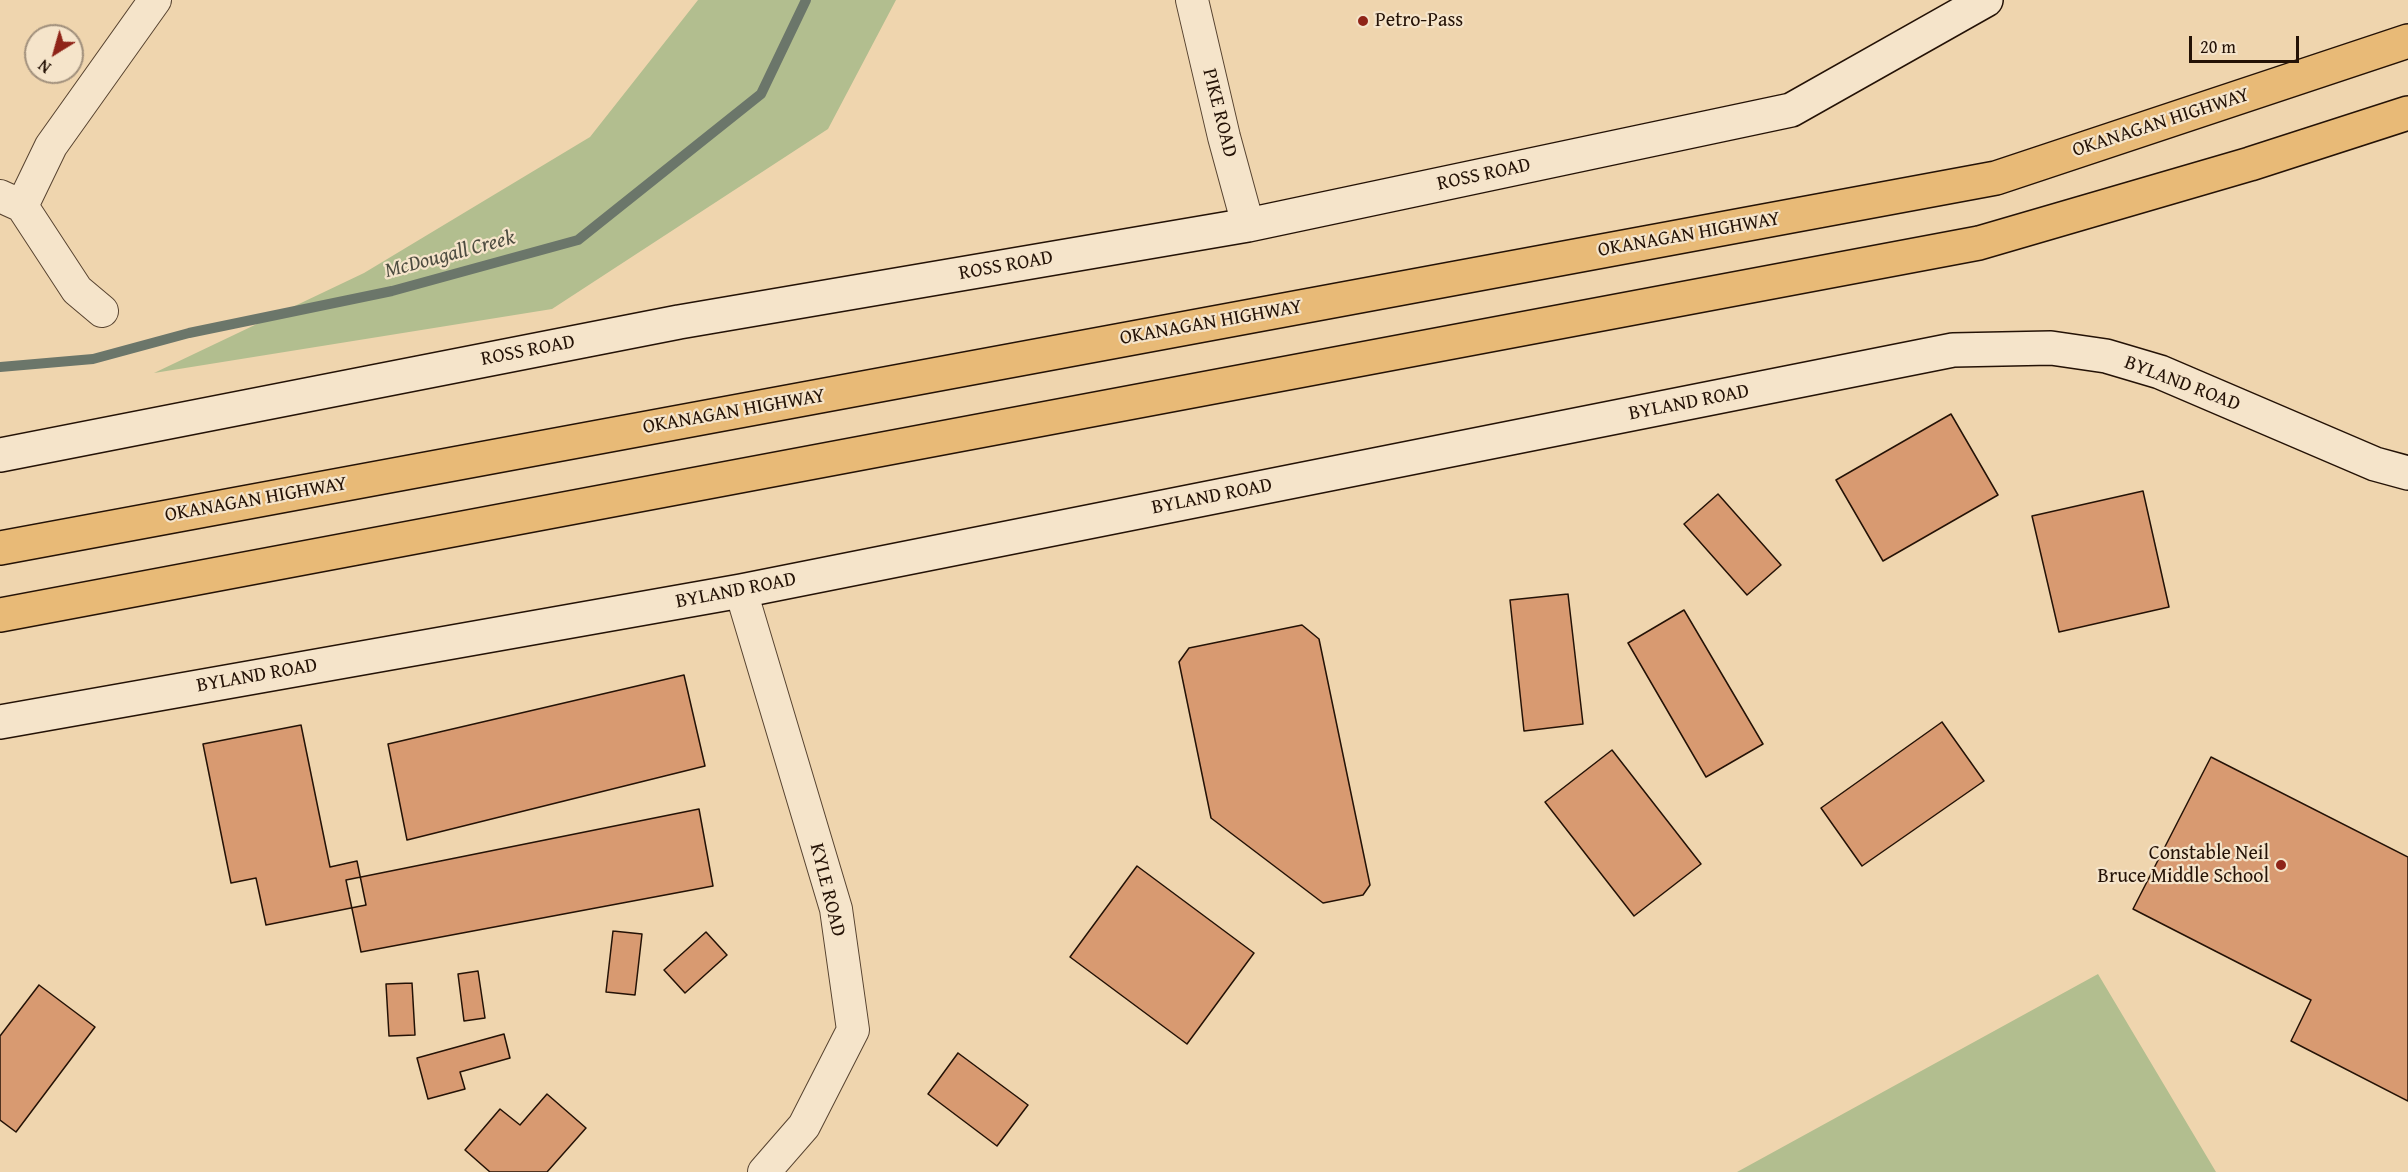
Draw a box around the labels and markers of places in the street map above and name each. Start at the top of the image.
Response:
place label: Petro-Pass [1375,9,1463,33]
marker: Petro-Pass [1356,14,1370,28]
place label: Constable Neil Bruce Middle School [2098,842,2269,889]
marker: Constable Neil Bruce Middle School [2274,858,2288,872]

